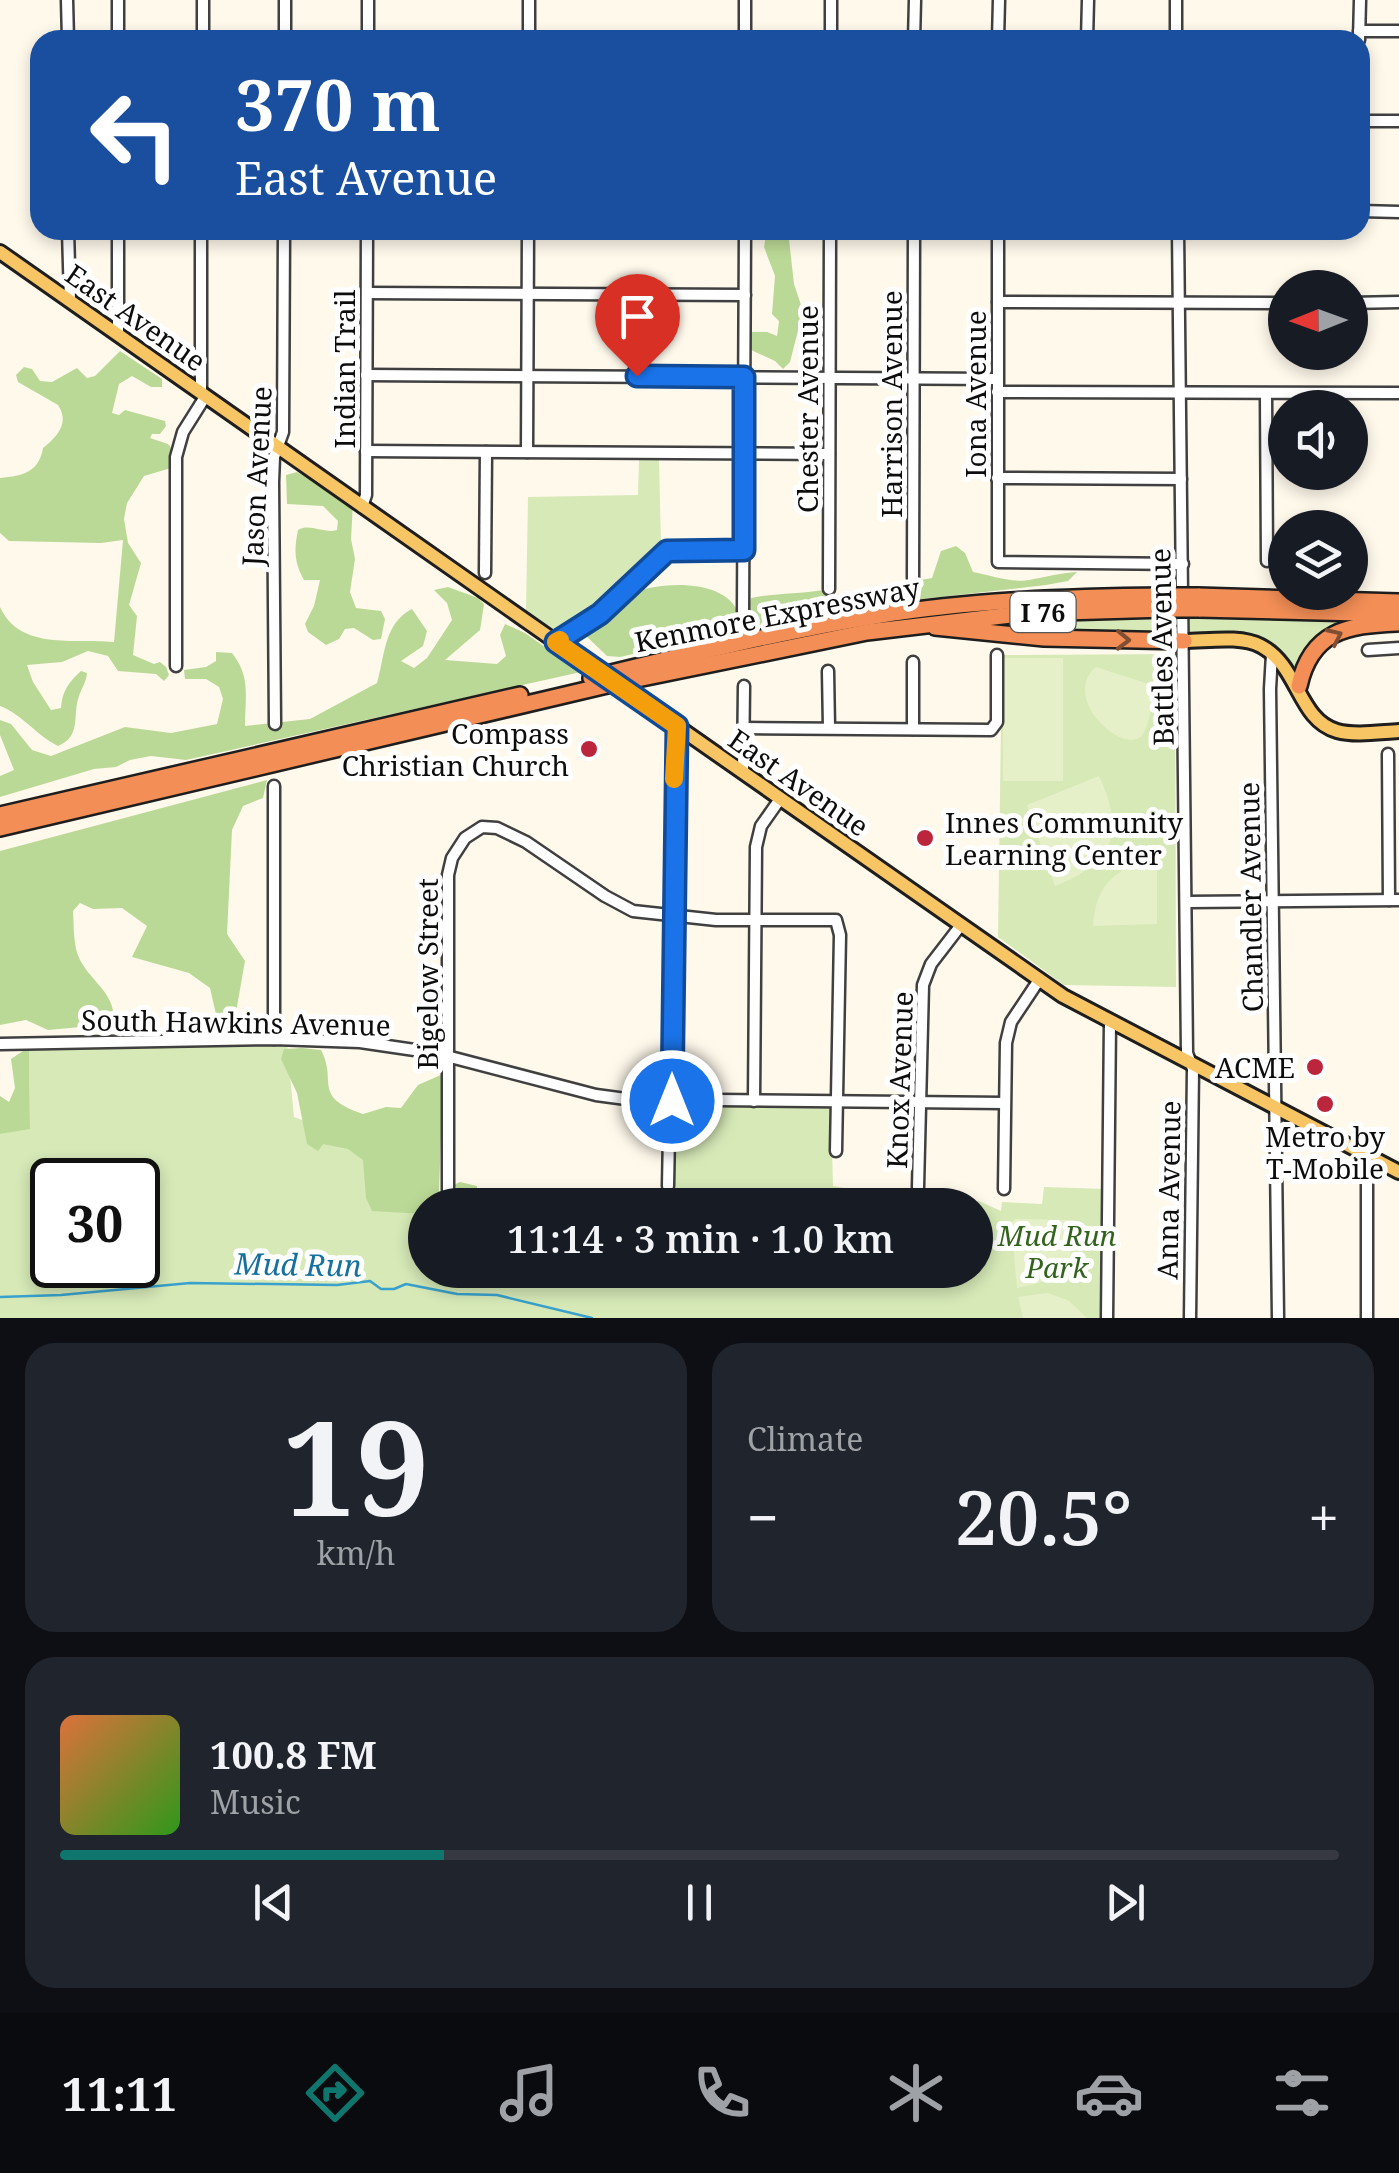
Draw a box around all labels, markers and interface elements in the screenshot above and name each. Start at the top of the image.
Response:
text: 370 m [235,56,441,152]
icon: left [70,70,200,200]
text: East Avenue [235,147,497,208]
street label: East Avenue [58,255,214,379]
north arrow [1268,270,1368,370]
map controls [1268,270,1368,610]
pin [595,274,680,377]
street label: Indian Trail [325,289,363,448]
icon: arrive [610,289,665,344]
street label: Harrison Avenue [872,290,910,518]
street label: Chester Avenue [788,305,826,513]
street label: Iona Avenue [956,310,994,478]
street label: Jason Avenue [232,385,280,568]
button: sound [1268,390,1368,490]
button: layers [1268,510,1368,610]
street label: Battles Avenue [1140,548,1182,746]
street label: Kenmore Expressway [631,568,923,660]
road number: I 76 [1010,592,1076,632]
one-way arrow [1325,628,1343,648]
one-way arrow [1115,630,1131,651]
place label: Compass Christian Church [342,714,569,784]
street label: East Avenue [721,720,877,844]
marker: Compass Christian Church [578,738,600,760]
street label: Chandler Avenue [1229,782,1271,1012]
place label: Innes Community Learning Center [945,803,1183,873]
marker: Innes Community Learning Center [914,827,936,849]
street label: Bigelow Street [408,878,446,1070]
street label: Knox Avenue [877,991,921,1169]
street label: South Hawkins Avenue [81,1000,391,1044]
place label: ACME [1215,1048,1295,1086]
position arrow [620,1049,724,1153]
marker: ACME [1304,1056,1326,1078]
marker: Metro by T-Mobile [1314,1093,1336,1115]
street label: Anna Avenue [1147,1100,1189,1280]
place label: Metro by T-Mobile [1265,1117,1385,1187]
speed limit sign: 30 [30,1158,160,1288]
text: 11:14 · 3 min · 1.0 km [507,1212,894,1264]
park label: Mud Run Park [997,1216,1117,1286]
water label: Mud Run [233,1242,362,1286]
text: 19 [283,1377,429,1554]
text: Climate [747,1417,863,1460]
text: 20.5° [955,1465,1132,1567]
text: − [747,1479,779,1554]
text: + [1308,1479,1339,1554]
text: km/h [317,1531,395,1574]
text: 100.8 FM [210,1728,377,1780]
text: Music [210,1780,301,1823]
icon: previous [246,1875,301,1930]
icon: pause [672,1875,727,1930]
icon: next [1098,1875,1153,1930]
icon: directions [300,2058,370,2128]
icon: music [494,2058,564,2128]
icon: phone [687,2058,757,2128]
icon: climate [881,2058,951,2128]
icon: car [1074,2058,1144,2128]
icon: filters [1267,2058,1337,2128]
text: 11:11 [62,2063,177,2124]

